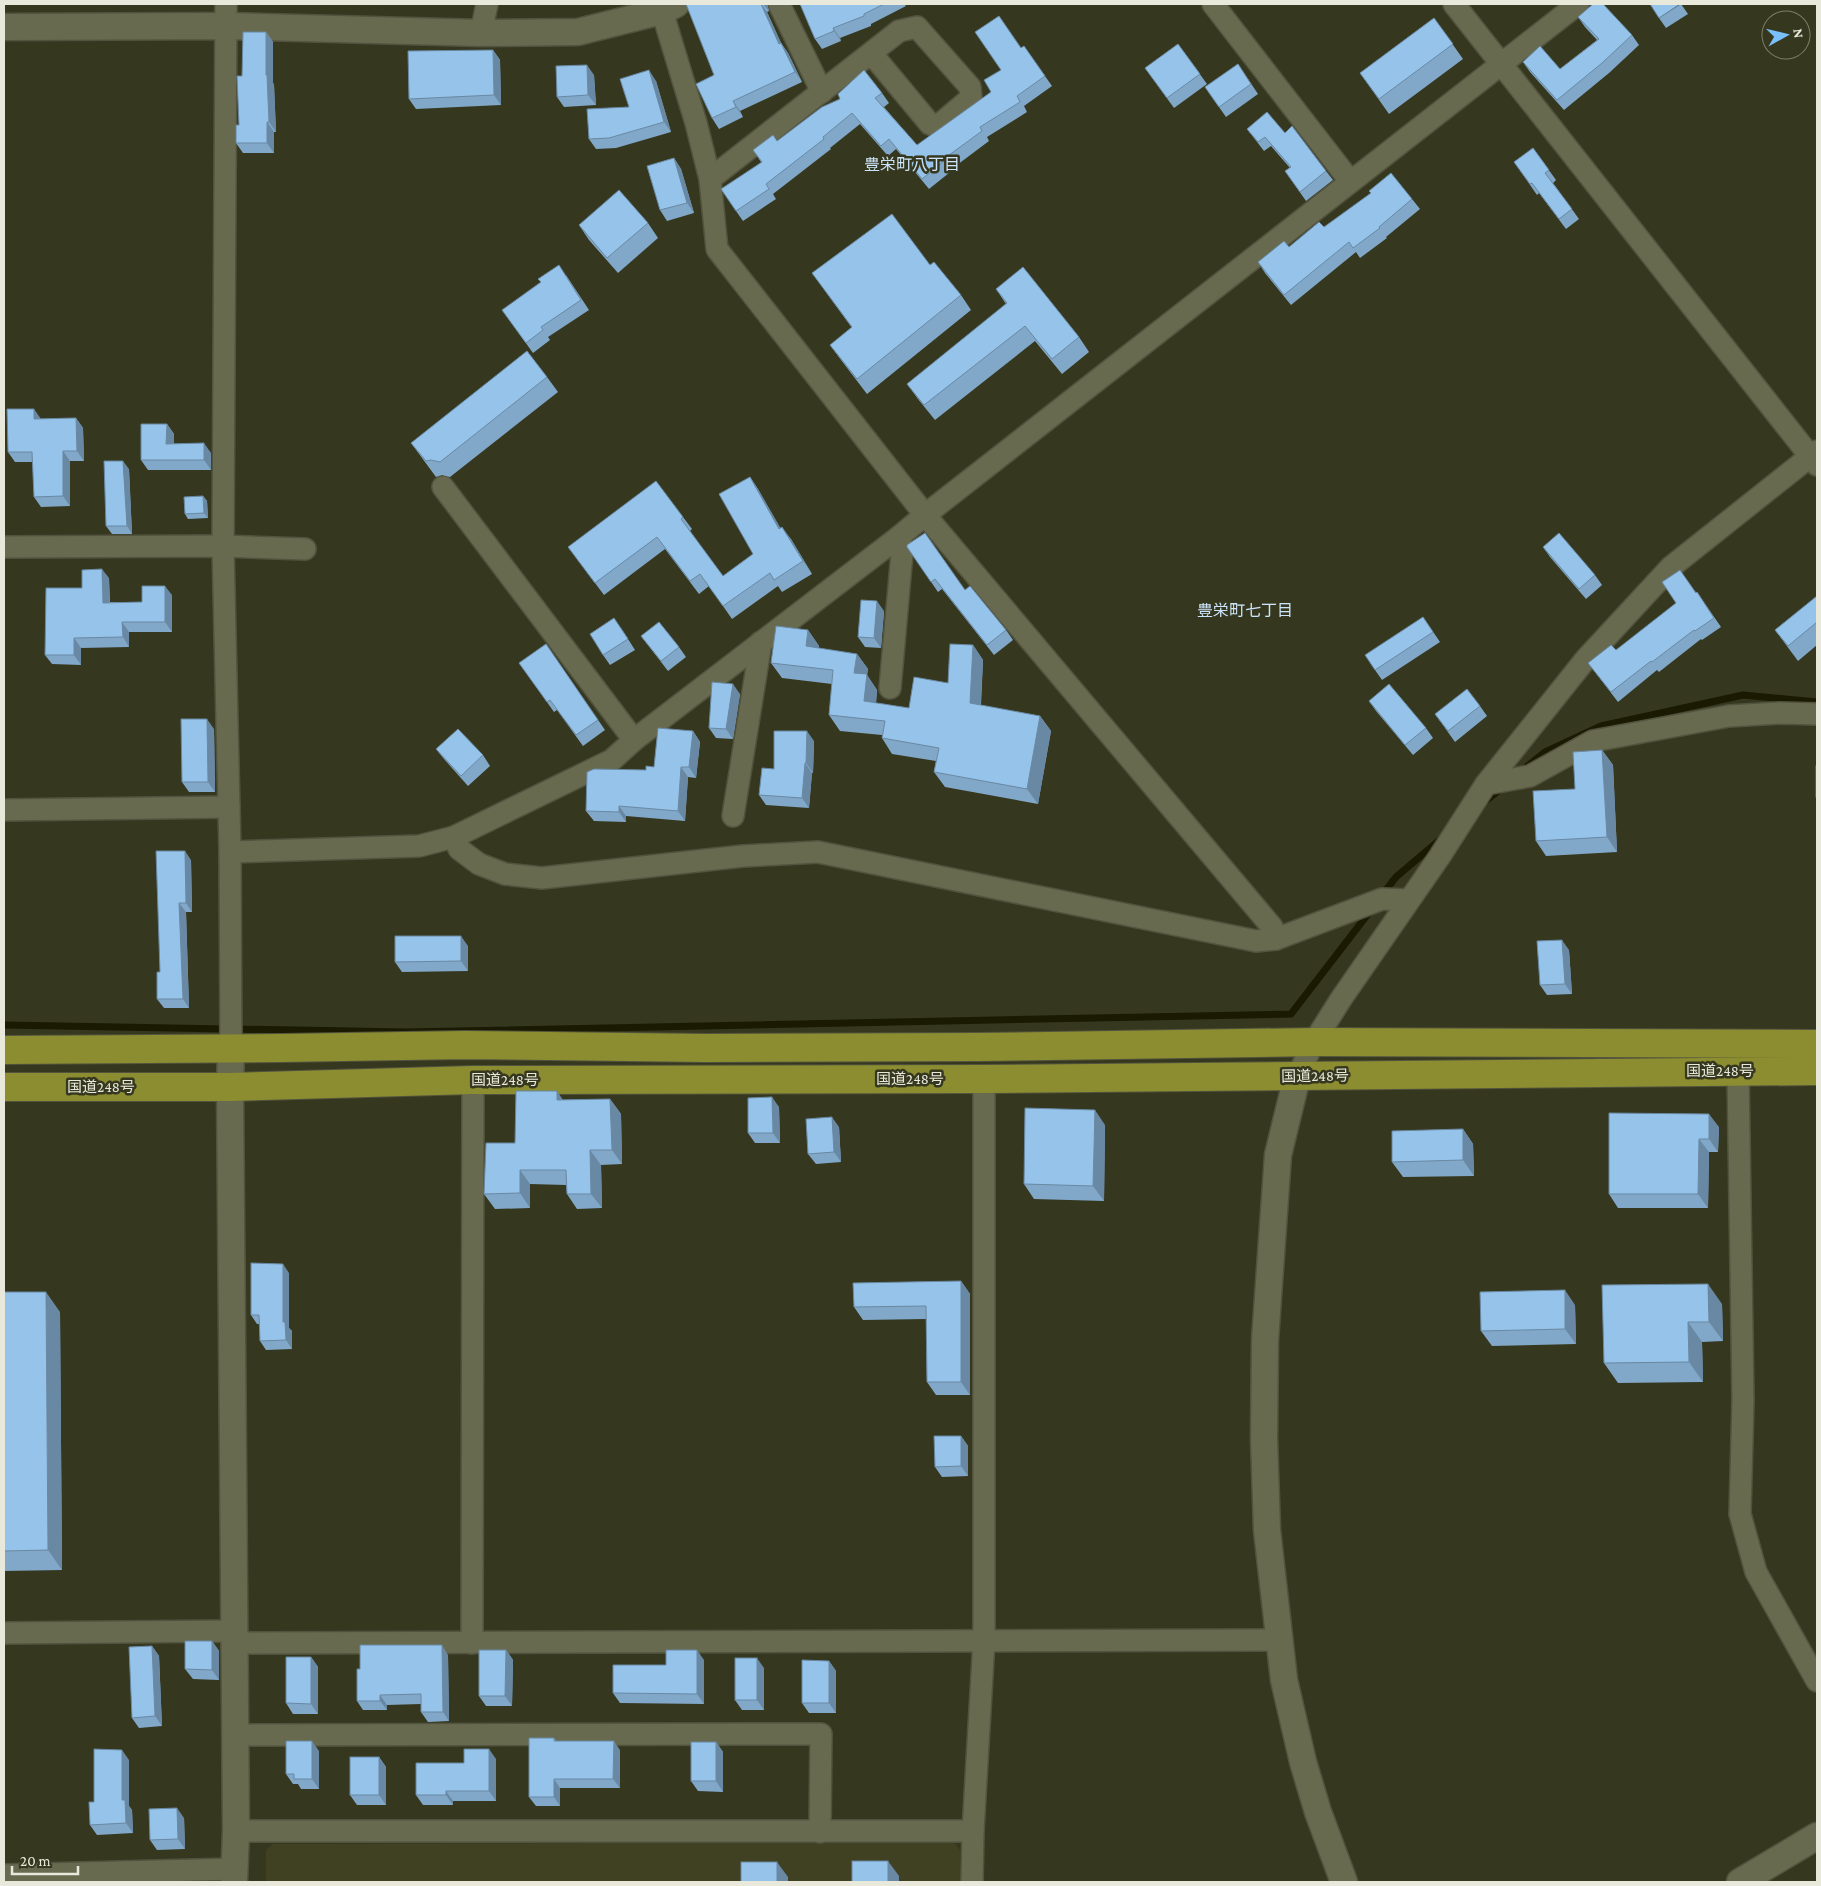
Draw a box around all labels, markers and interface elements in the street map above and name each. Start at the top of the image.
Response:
north arrow [1761,10,1811,60]
text: N [1790,27,1808,39]
district label: 豊栄町八丁目 [864,156,960,173]
district label: 豊栄町七丁目 [1197,602,1293,619]
street label: 国道248号 [1686,1063,1754,1079]
street label: 国道248号 [1281,1067,1349,1085]
street label: 国道248号 [876,1071,944,1087]
street label: 国道248号 [471,1072,539,1088]
street label: 国道248号 [67,1079,135,1095]
scale bar [12,1844,79,1876]
text: 20 m [20,1853,51,1869]

